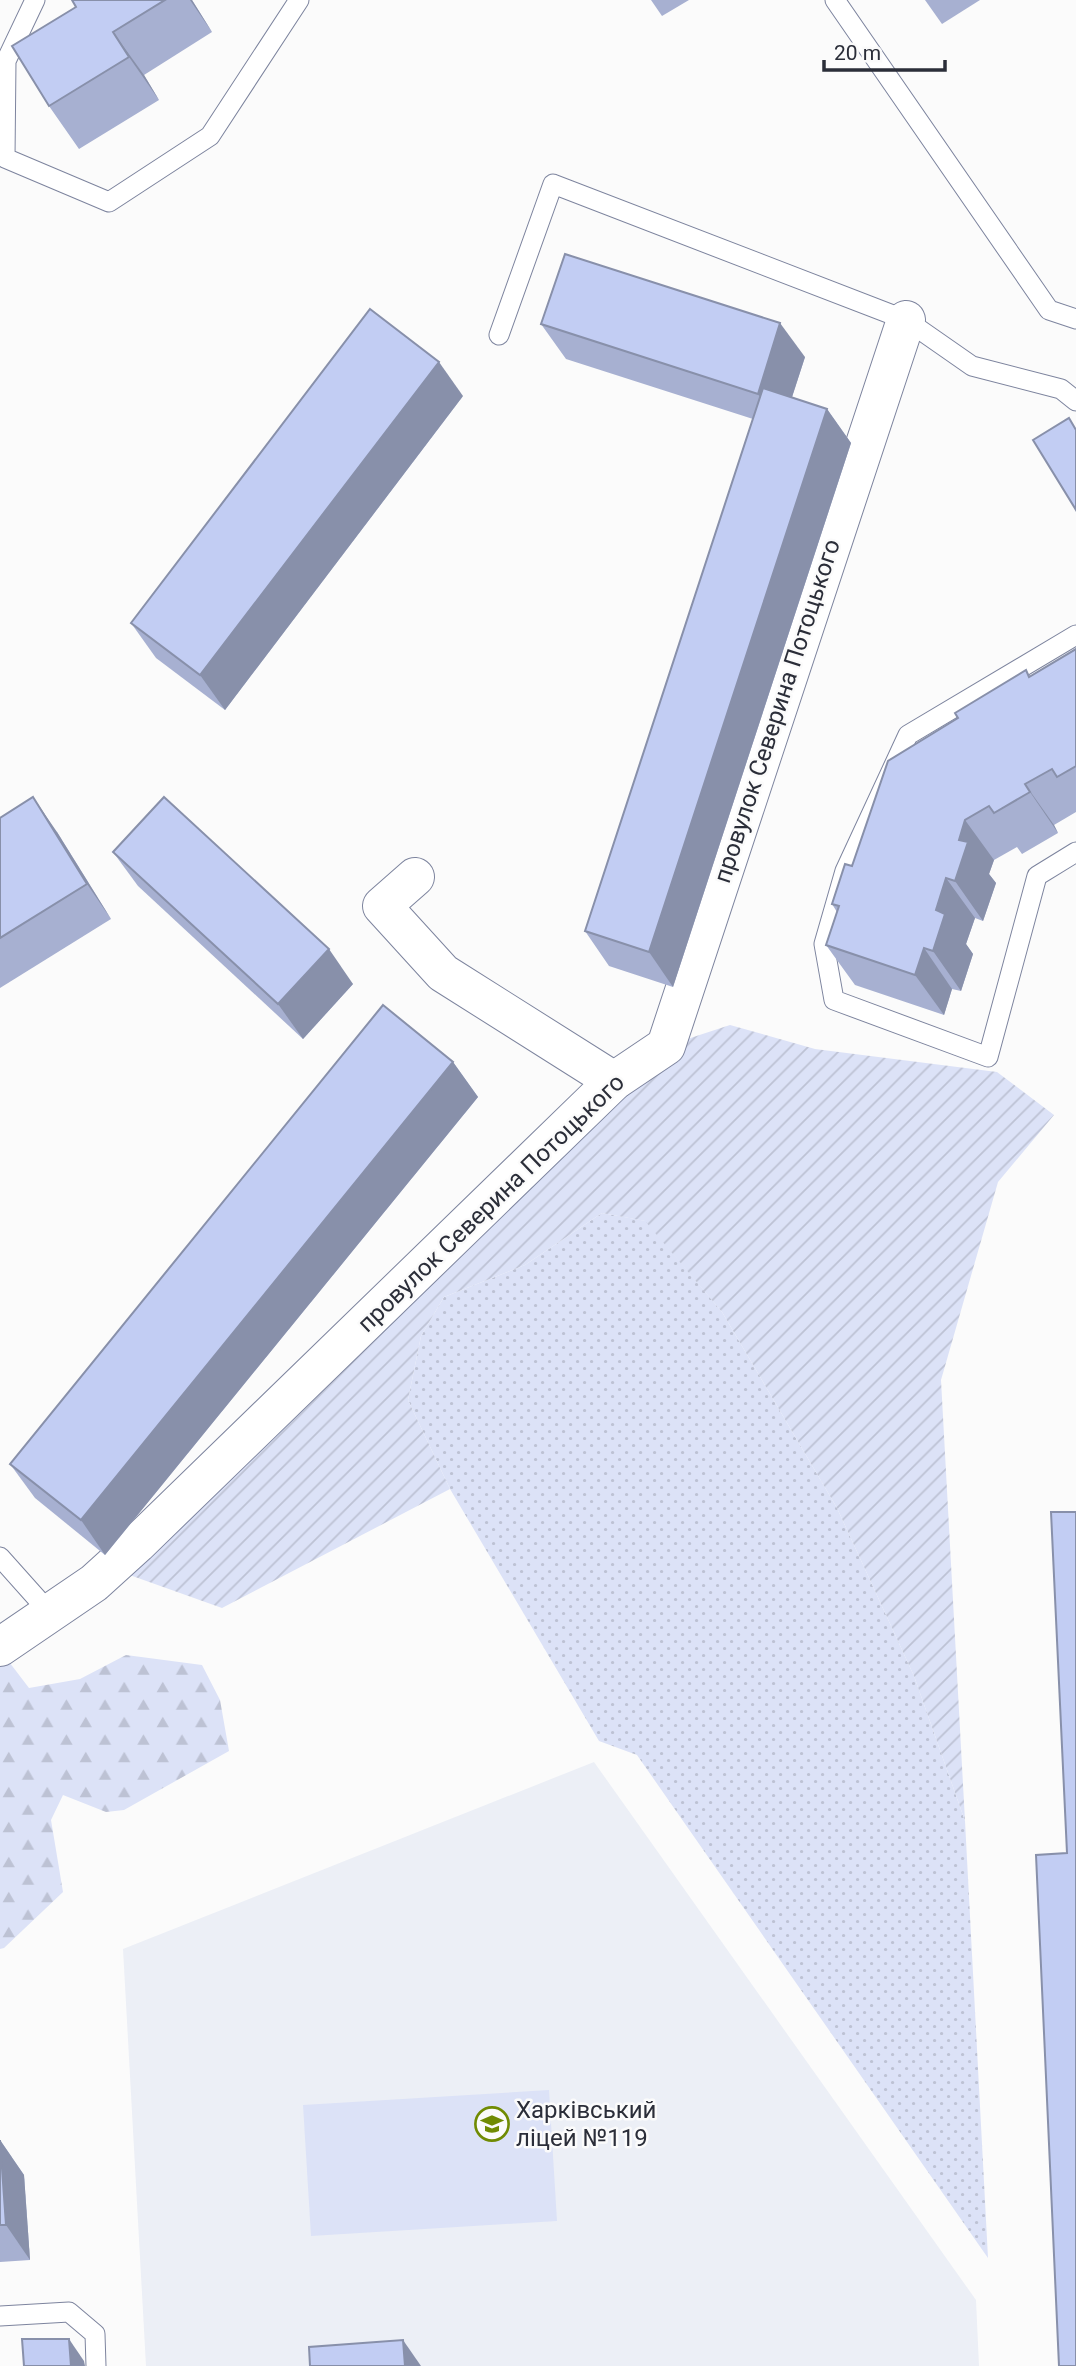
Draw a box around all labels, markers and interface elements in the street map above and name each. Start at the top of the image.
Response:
scale bar [824,28,945,72]
text: 20 m [834,41,881,65]
street label: провулок Северина Потоцького [708,536,846,886]
street label: провулок Северина Потоцького [352,1068,630,1338]
place label: Харківський ліцей №119 [516,2096,656,2152]
school or university icon: Харківський ліцей №119 [473,2105,511,2143]

